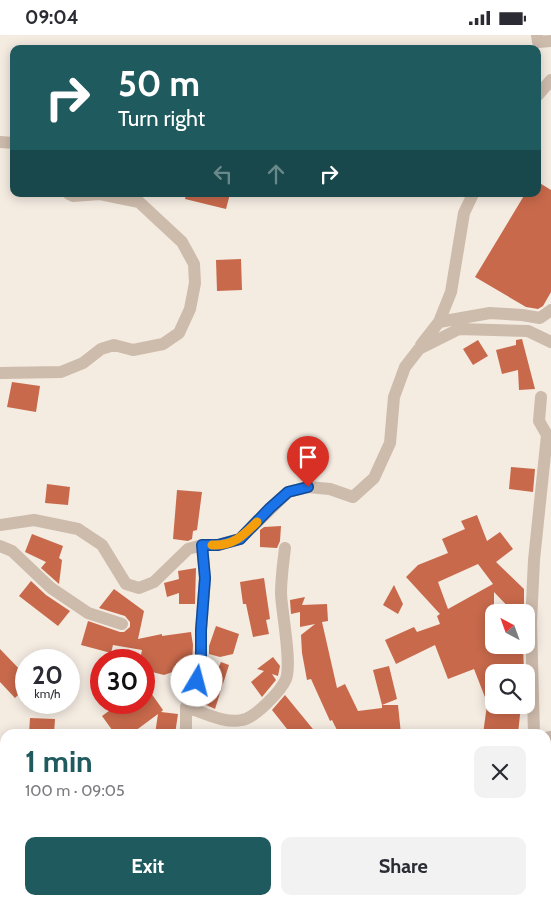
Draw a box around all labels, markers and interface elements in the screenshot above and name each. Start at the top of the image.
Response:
text: 09:04 [25,6,79,29]
text: 50 m [118,62,200,105]
icon: right [35,65,100,130]
text: Turn right [118,105,205,132]
icon: left [209,160,237,188]
icon: ahead [262,160,290,188]
icon: right [315,160,343,188]
pin [287,436,329,487]
icon: arrive [294,443,322,471]
north arrow [485,604,535,654]
map controls [485,604,535,714]
speed limit sign: 30 [90,649,155,714]
position arrow [170,654,222,706]
text: 20 [32,660,63,690]
button: search [485,664,535,714]
text: km/h [34,686,61,701]
text: 1 min [25,743,93,780]
button: close [474,746,526,798]
text: 100 m · 09:05 [25,781,125,800]
button: Exit [25,837,271,895]
button: Share [281,837,526,895]

